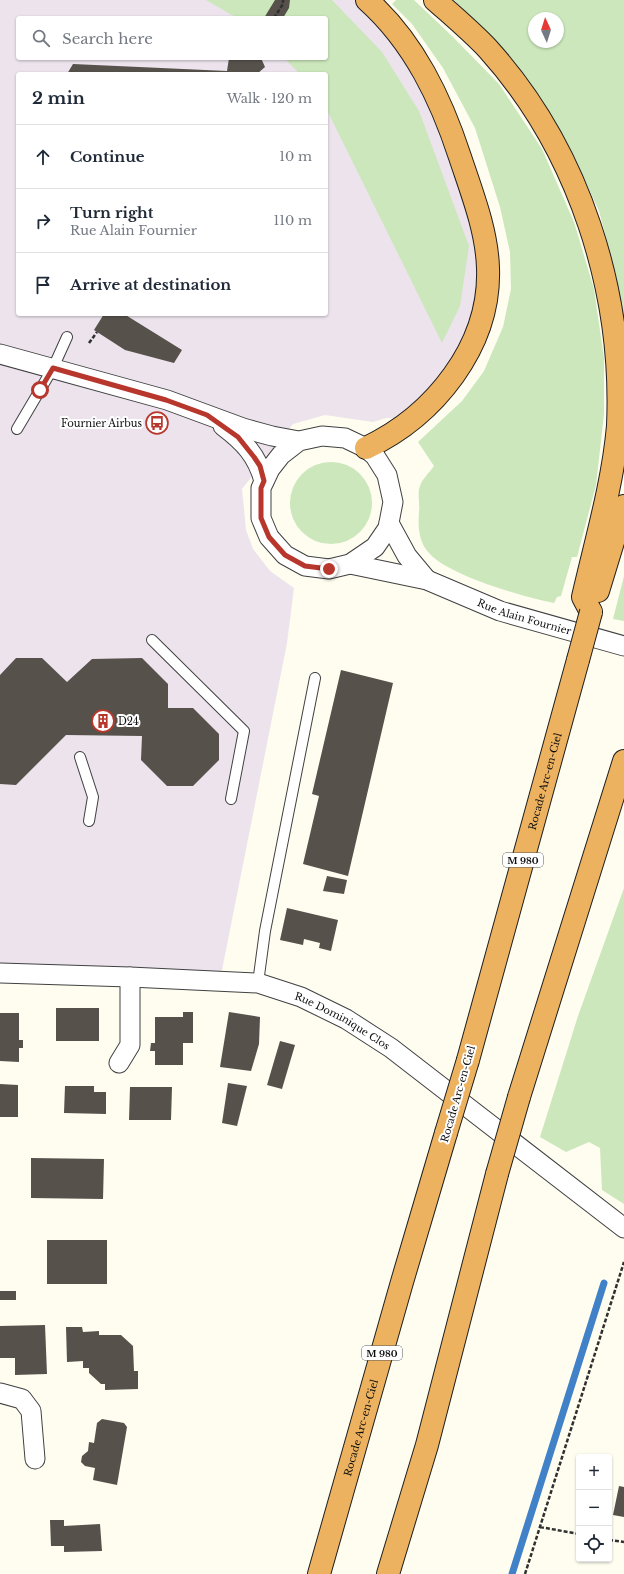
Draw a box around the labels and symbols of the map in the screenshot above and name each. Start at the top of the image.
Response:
north arrow [528,12,564,48]
route start [31,381,49,399]
bus stop icon: Fournier Airbus [144,410,170,436]
place label: Fournier Airbus [61,417,142,430]
route end [320,560,338,578]
street label: Rue Alain Fournier [476,596,573,637]
building icon: D24 [90,708,116,734]
place label: D24 [118,715,139,728]
street label: Rocade Arc-en-Ciel [525,731,564,831]
road number: M 980 [503,853,543,867]
street label: Rue Dominique Clos [293,989,393,1052]
street label: Rocade Arc-en-Ciel [438,1044,478,1144]
road number: M 980 [362,1346,402,1360]
street label: Rocade Arc-en-Ciel [341,1378,381,1478]

